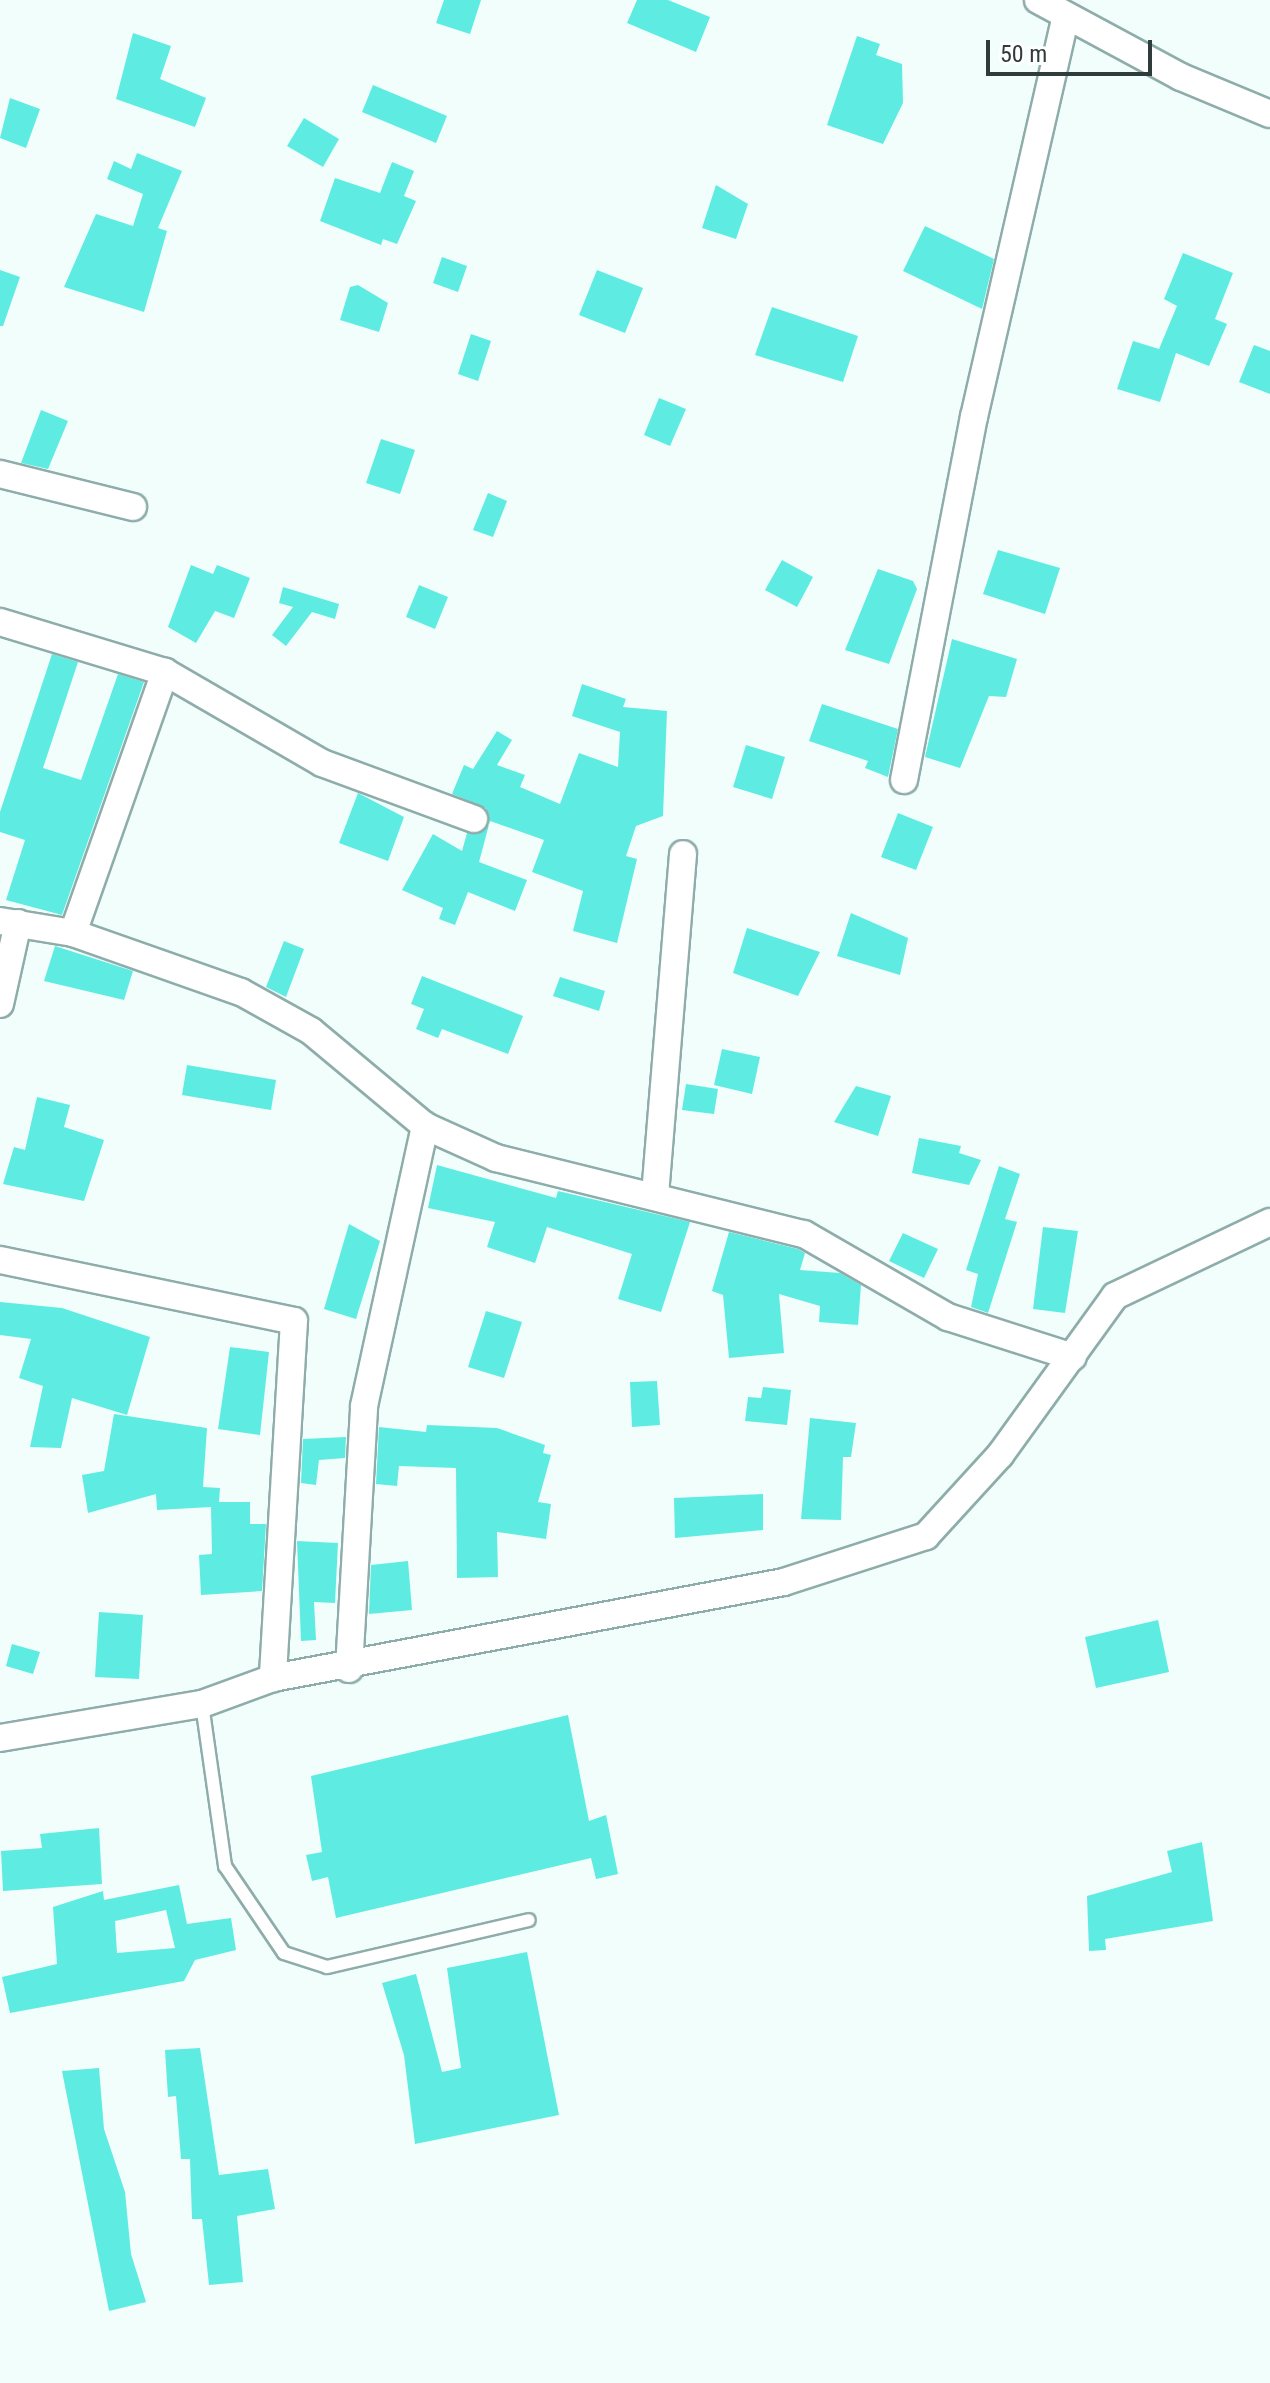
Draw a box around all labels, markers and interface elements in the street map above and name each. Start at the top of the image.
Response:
scale bar [990,24,1156,74]
text: 50 m [1000,40,1047,68]

